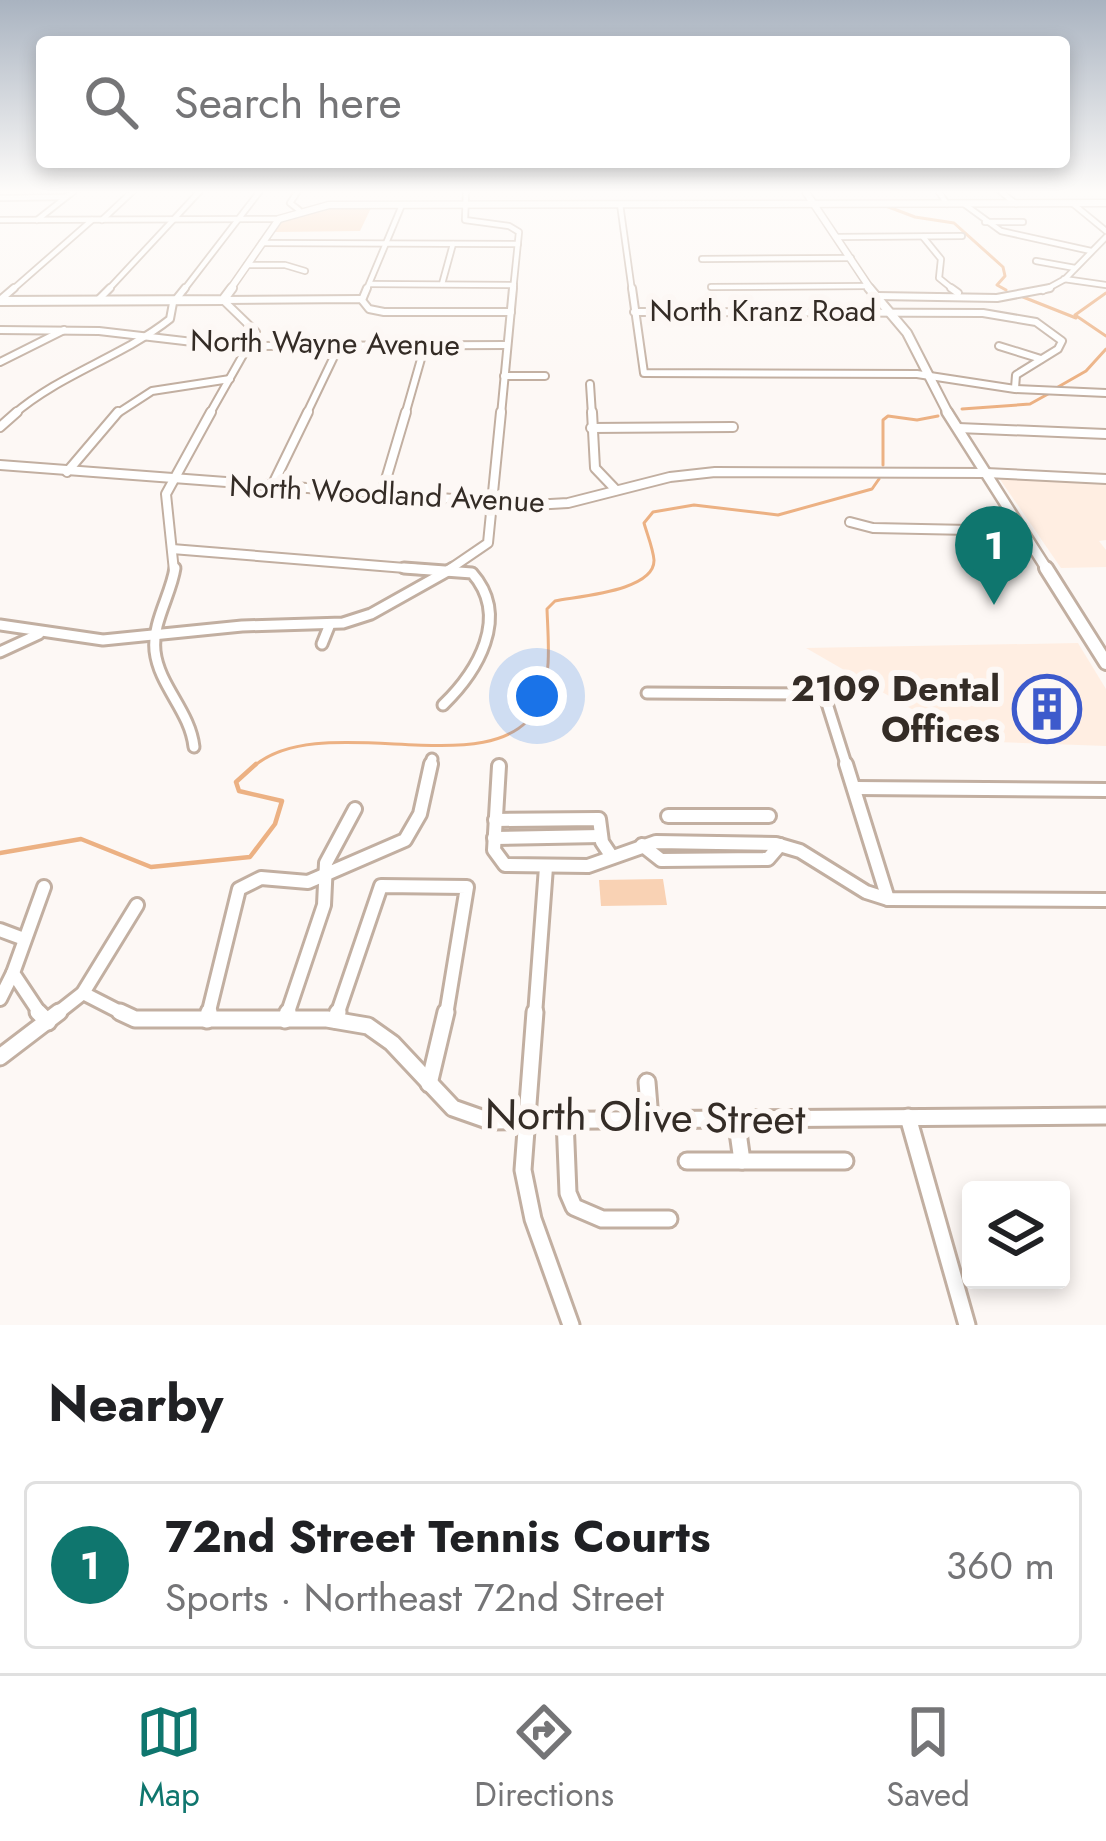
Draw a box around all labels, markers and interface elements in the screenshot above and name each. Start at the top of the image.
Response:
search box [36,36,1070,168]
icon: search [78,69,144,135]
text: Search here [174,70,402,135]
street label: North Kranz Road [650,289,876,332]
street label: North Wayne Avenue [190,319,460,366]
street label: North Woodland Avenue [228,464,546,523]
pin: 1 [955,506,1033,605]
place label: 2109 Dental Offices [791,662,1000,755]
your location [507,666,567,726]
building icon: 2109 Dental Offices [1012,674,1082,744]
street label: North Olive Street [484,1083,806,1150]
map controls [962,1181,1070,1289]
button: layers [962,1181,1070,1289]
text: Nearby [48,1366,223,1440]
text: 72nd Street Tennis Courts [165,1504,710,1569]
text: 1 [80,1537,100,1594]
text: 360 m [946,1537,1055,1594]
text: Sports · Northeast 72nd Street [165,1569,664,1626]
tab: Map [136,1699,202,1818]
tab: Directions [474,1699,614,1818]
tab: Saved [886,1699,970,1818]

